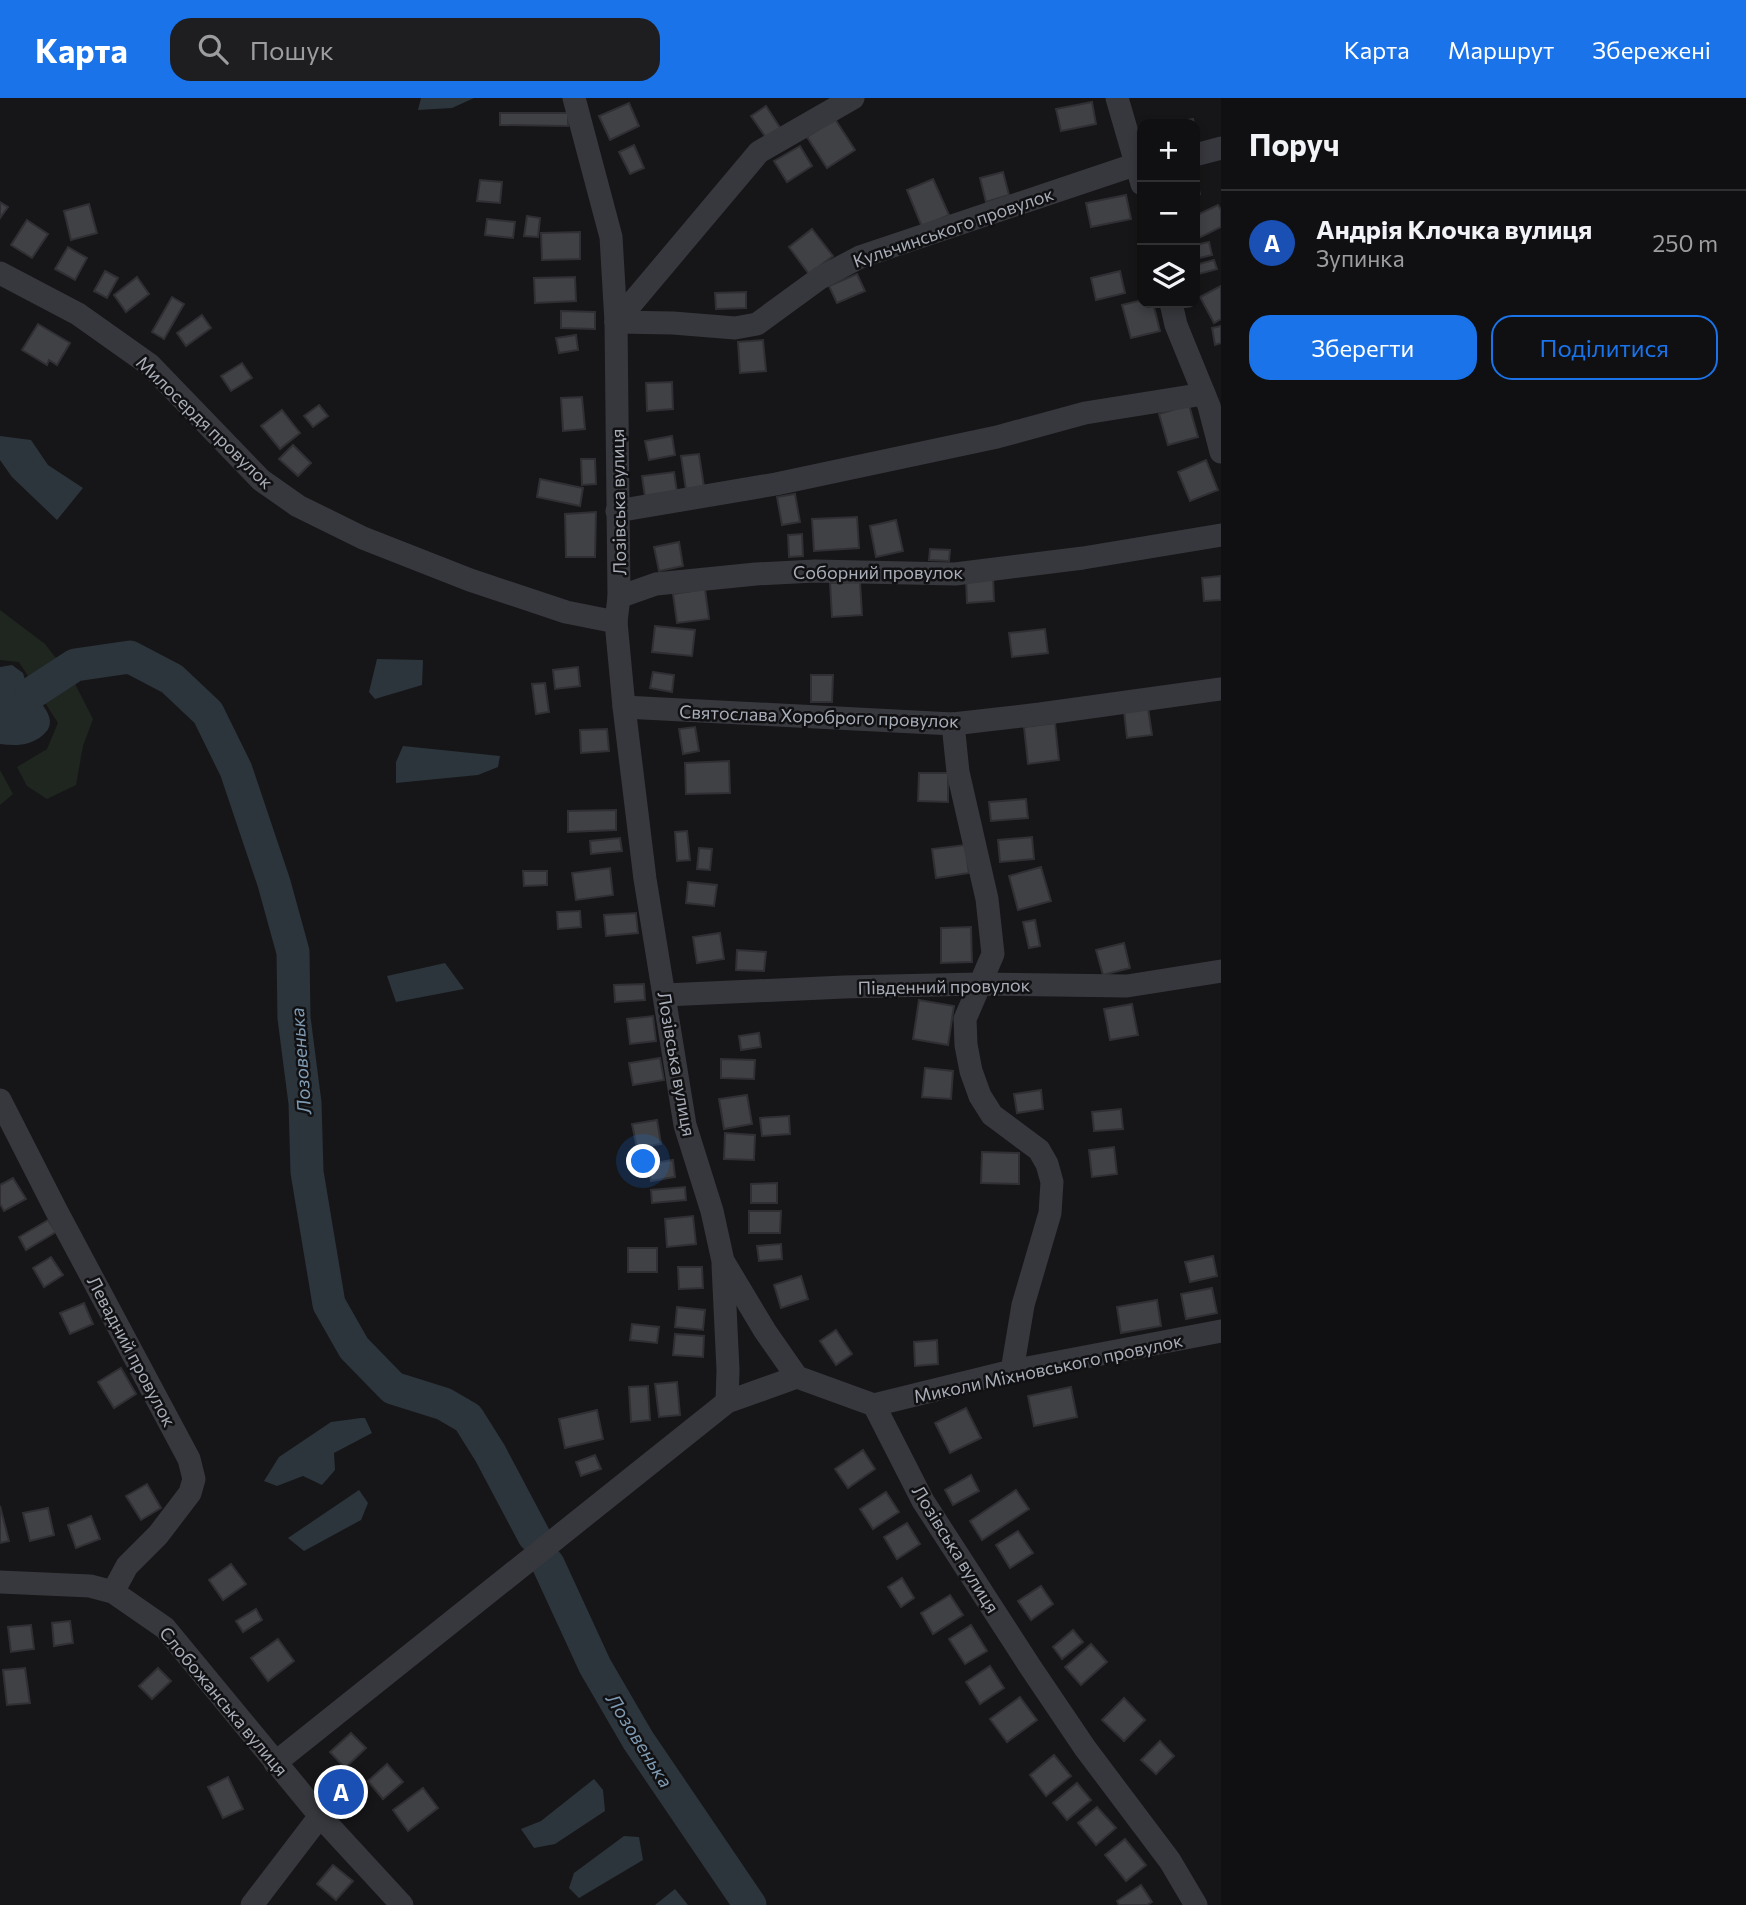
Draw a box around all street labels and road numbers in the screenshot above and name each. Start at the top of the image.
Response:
street label: Кульчинського провулок [850,182,1056,272]
street label: Милосердя провулок [132,351,278,493]
street label: Лозівська вулиця [606,429,630,575]
street label: Соборний провулок [793,561,963,583]
street label: Святослава Хороброго провулок [679,700,960,732]
street label: Південний провулок [857,973,1031,999]
street label: Лозівська вулиця [653,990,701,1138]
street label: Левадний провулок [83,1272,181,1430]
street label: Миколи Міхновського провулок [912,1329,1185,1407]
street label: Лозівська вулиця [908,1481,1004,1617]
street label: Слобожанська вулиця [155,1622,293,1780]

